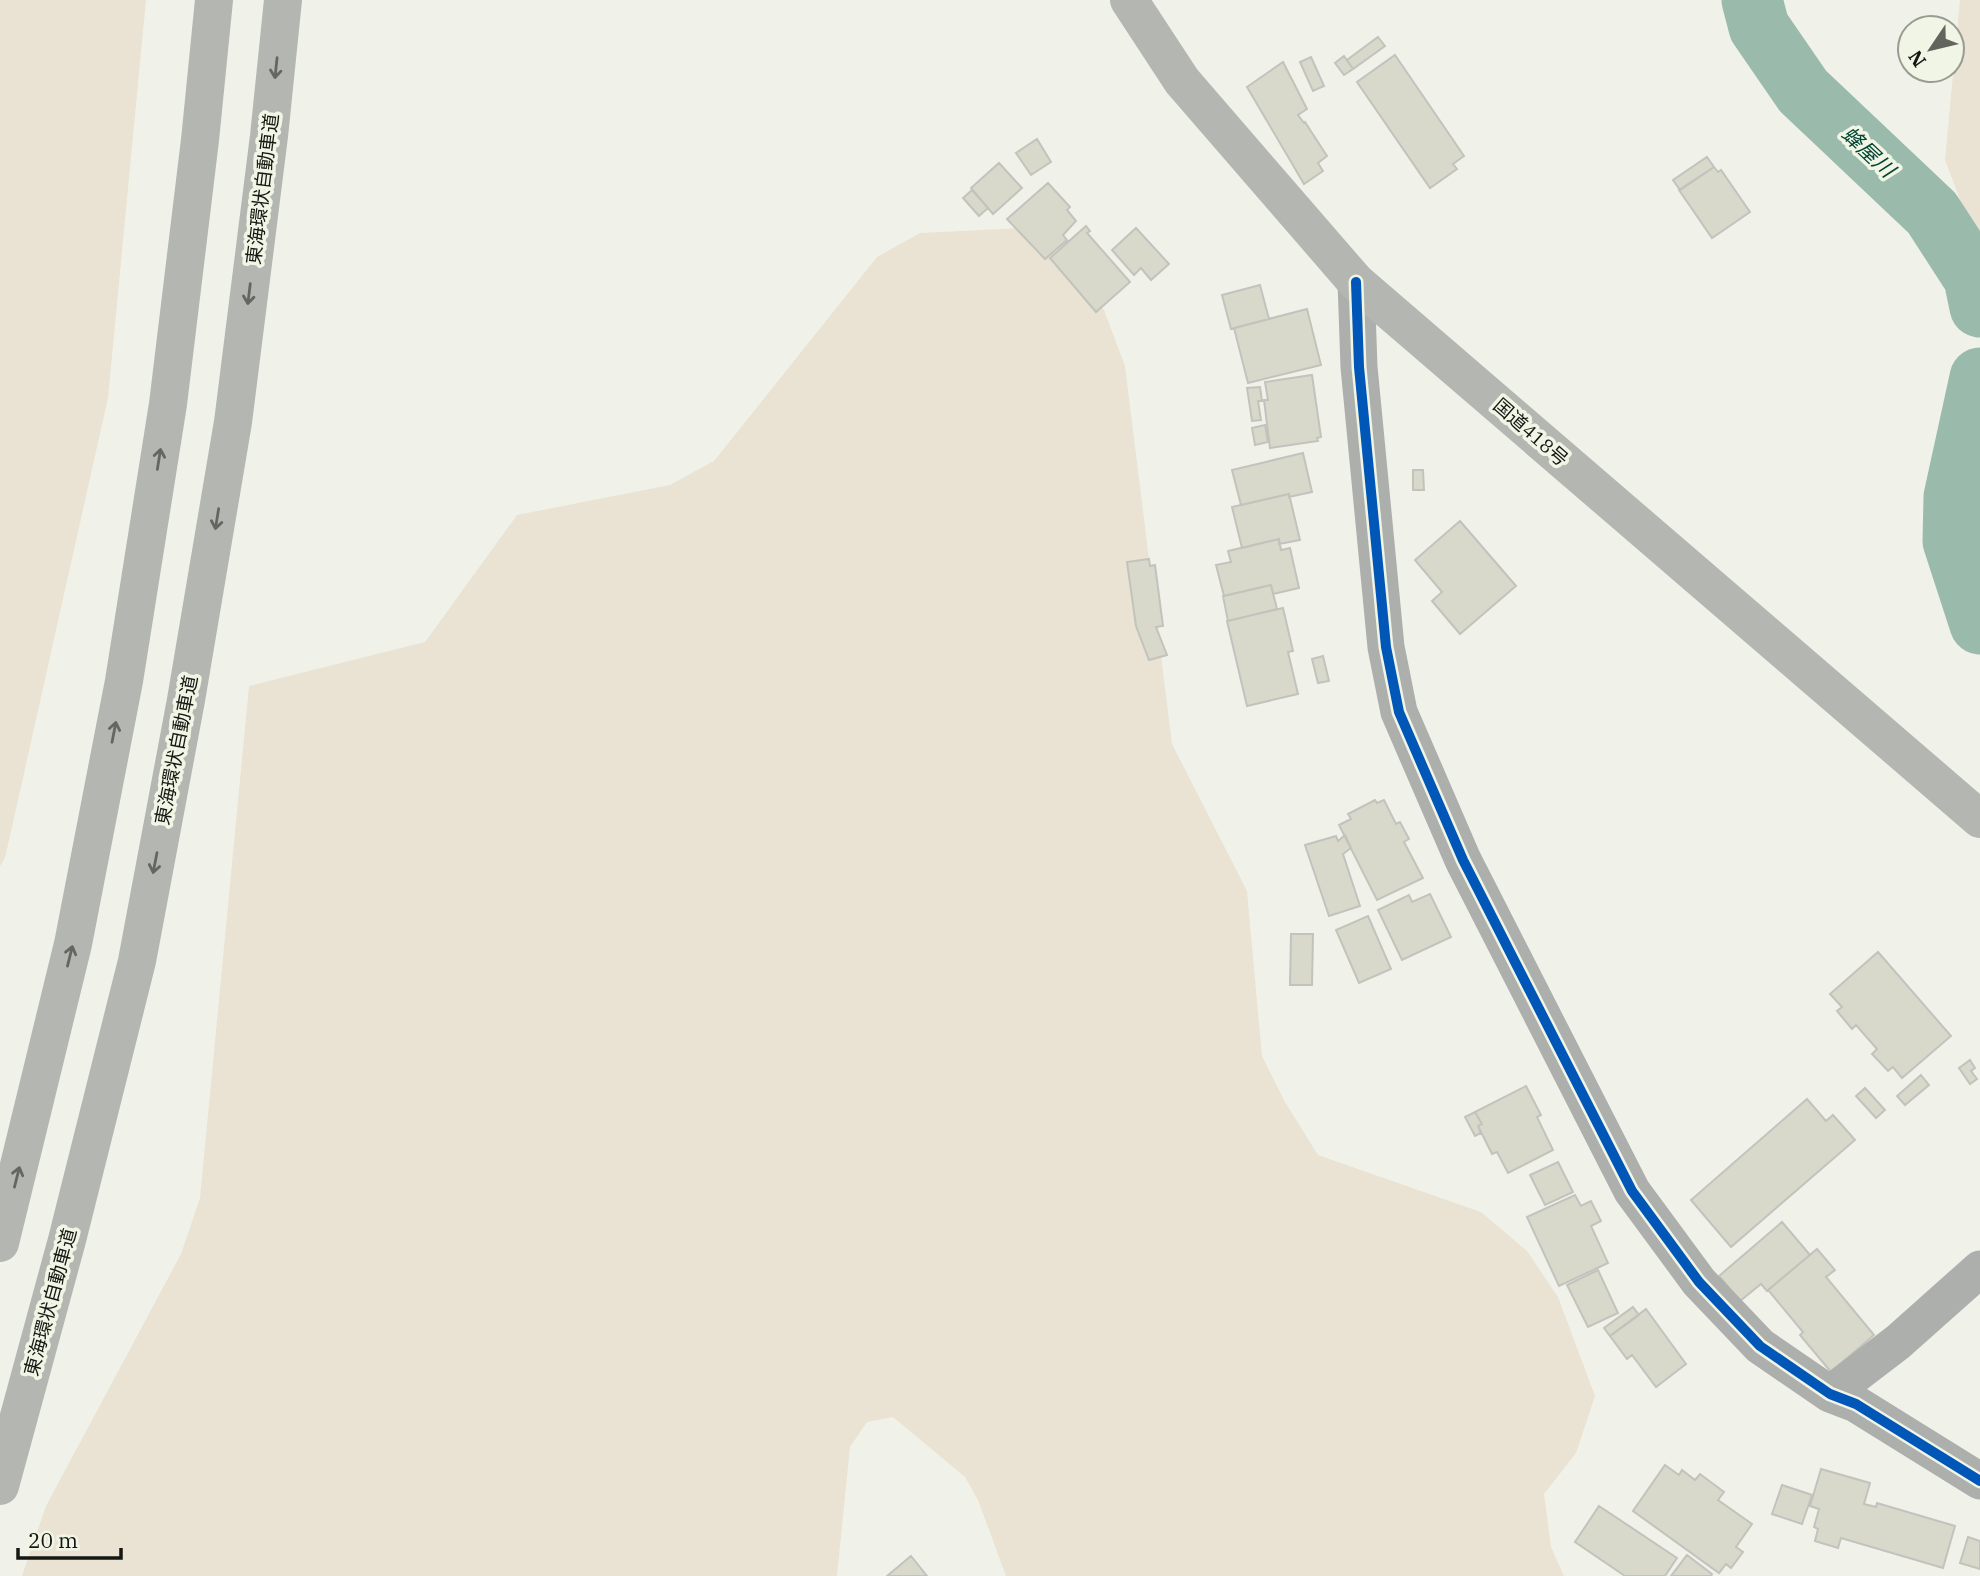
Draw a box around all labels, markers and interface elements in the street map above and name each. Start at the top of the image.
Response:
north arrow [1896,14,1966,84]
text: N [1903,46,1931,72]
one-way arrow [269,56,282,79]
street label: 東海環状自動車道 [241,112,283,266]
water label: 蜂屋川 [1836,120,1903,184]
one-way arrow [242,282,255,305]
street label: 国道418号 [1489,393,1573,471]
one-way arrow [153,449,166,471]
one-way arrow [210,507,223,530]
street label: 東海環状自動車道 [150,673,202,827]
one-way arrow [108,721,121,744]
one-way arrow [148,851,161,874]
one-way arrow [64,945,77,967]
one-way arrow [11,1166,24,1188]
street label: 東海環状自動車道 [19,1225,81,1379]
scale bar [18,1516,121,1560]
text: 20 m [28,1526,78,1554]

